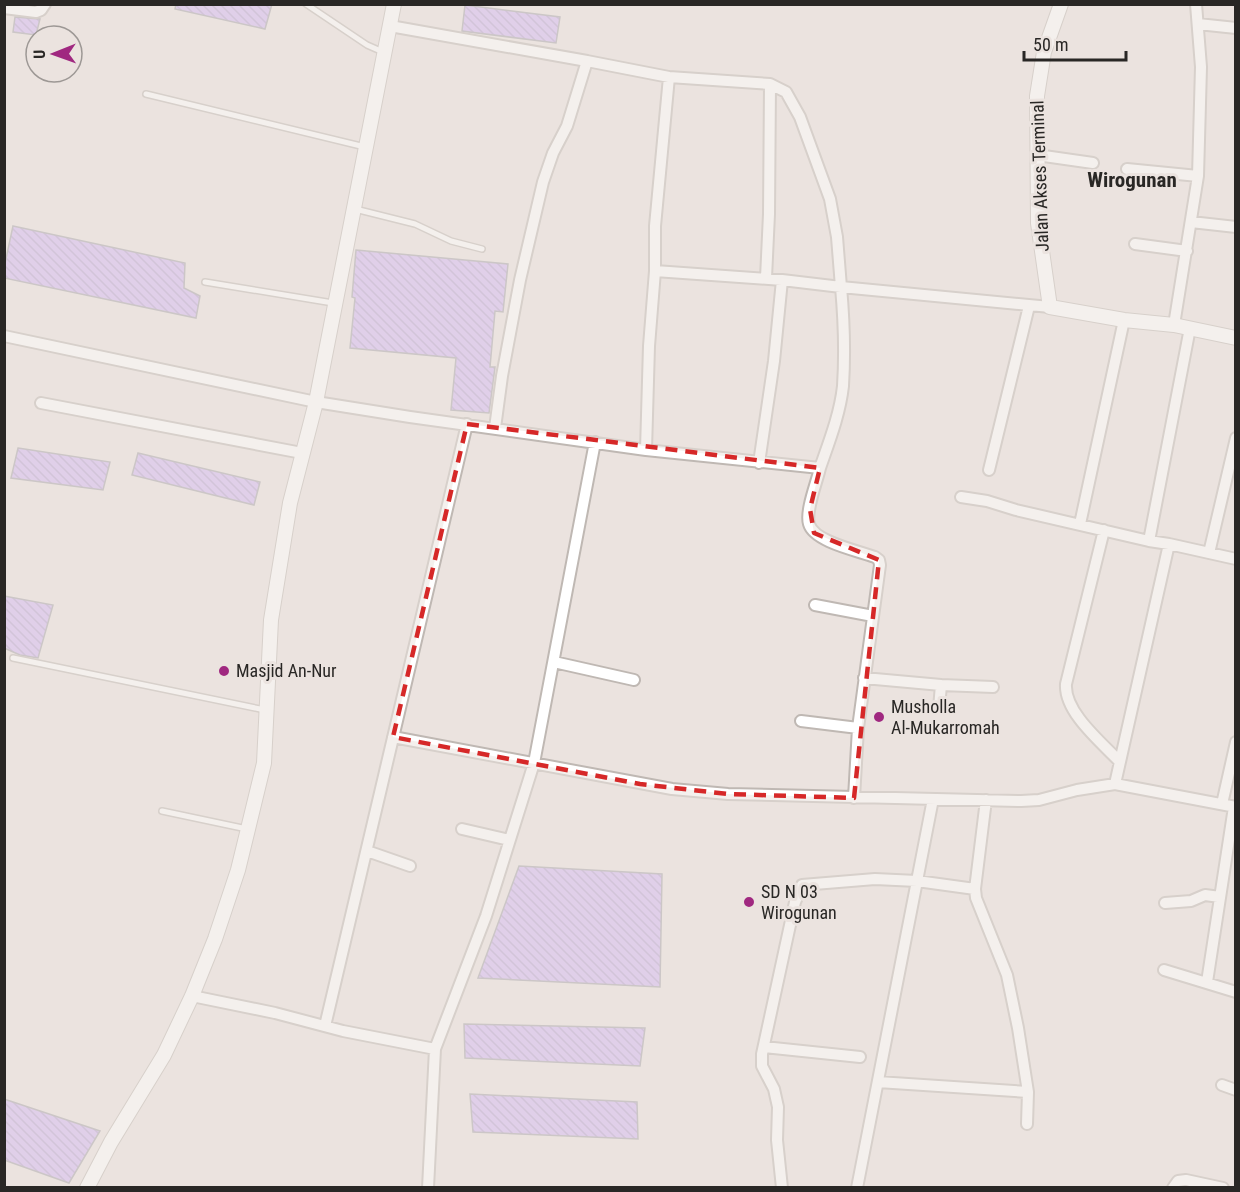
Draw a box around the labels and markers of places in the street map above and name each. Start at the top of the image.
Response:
place label: Masjid An-Nur [236,660,337,681]
marker: Masjid An-Nur [217,664,231,678]
place label: Musholla Al-Mukarromah [891,696,1000,738]
marker: Musholla Al-Mukarromah [872,710,886,724]
place label: SD N 03 Wirogunan [761,881,837,923]
marker: SD N 03 Wirogunan [742,895,756,909]

